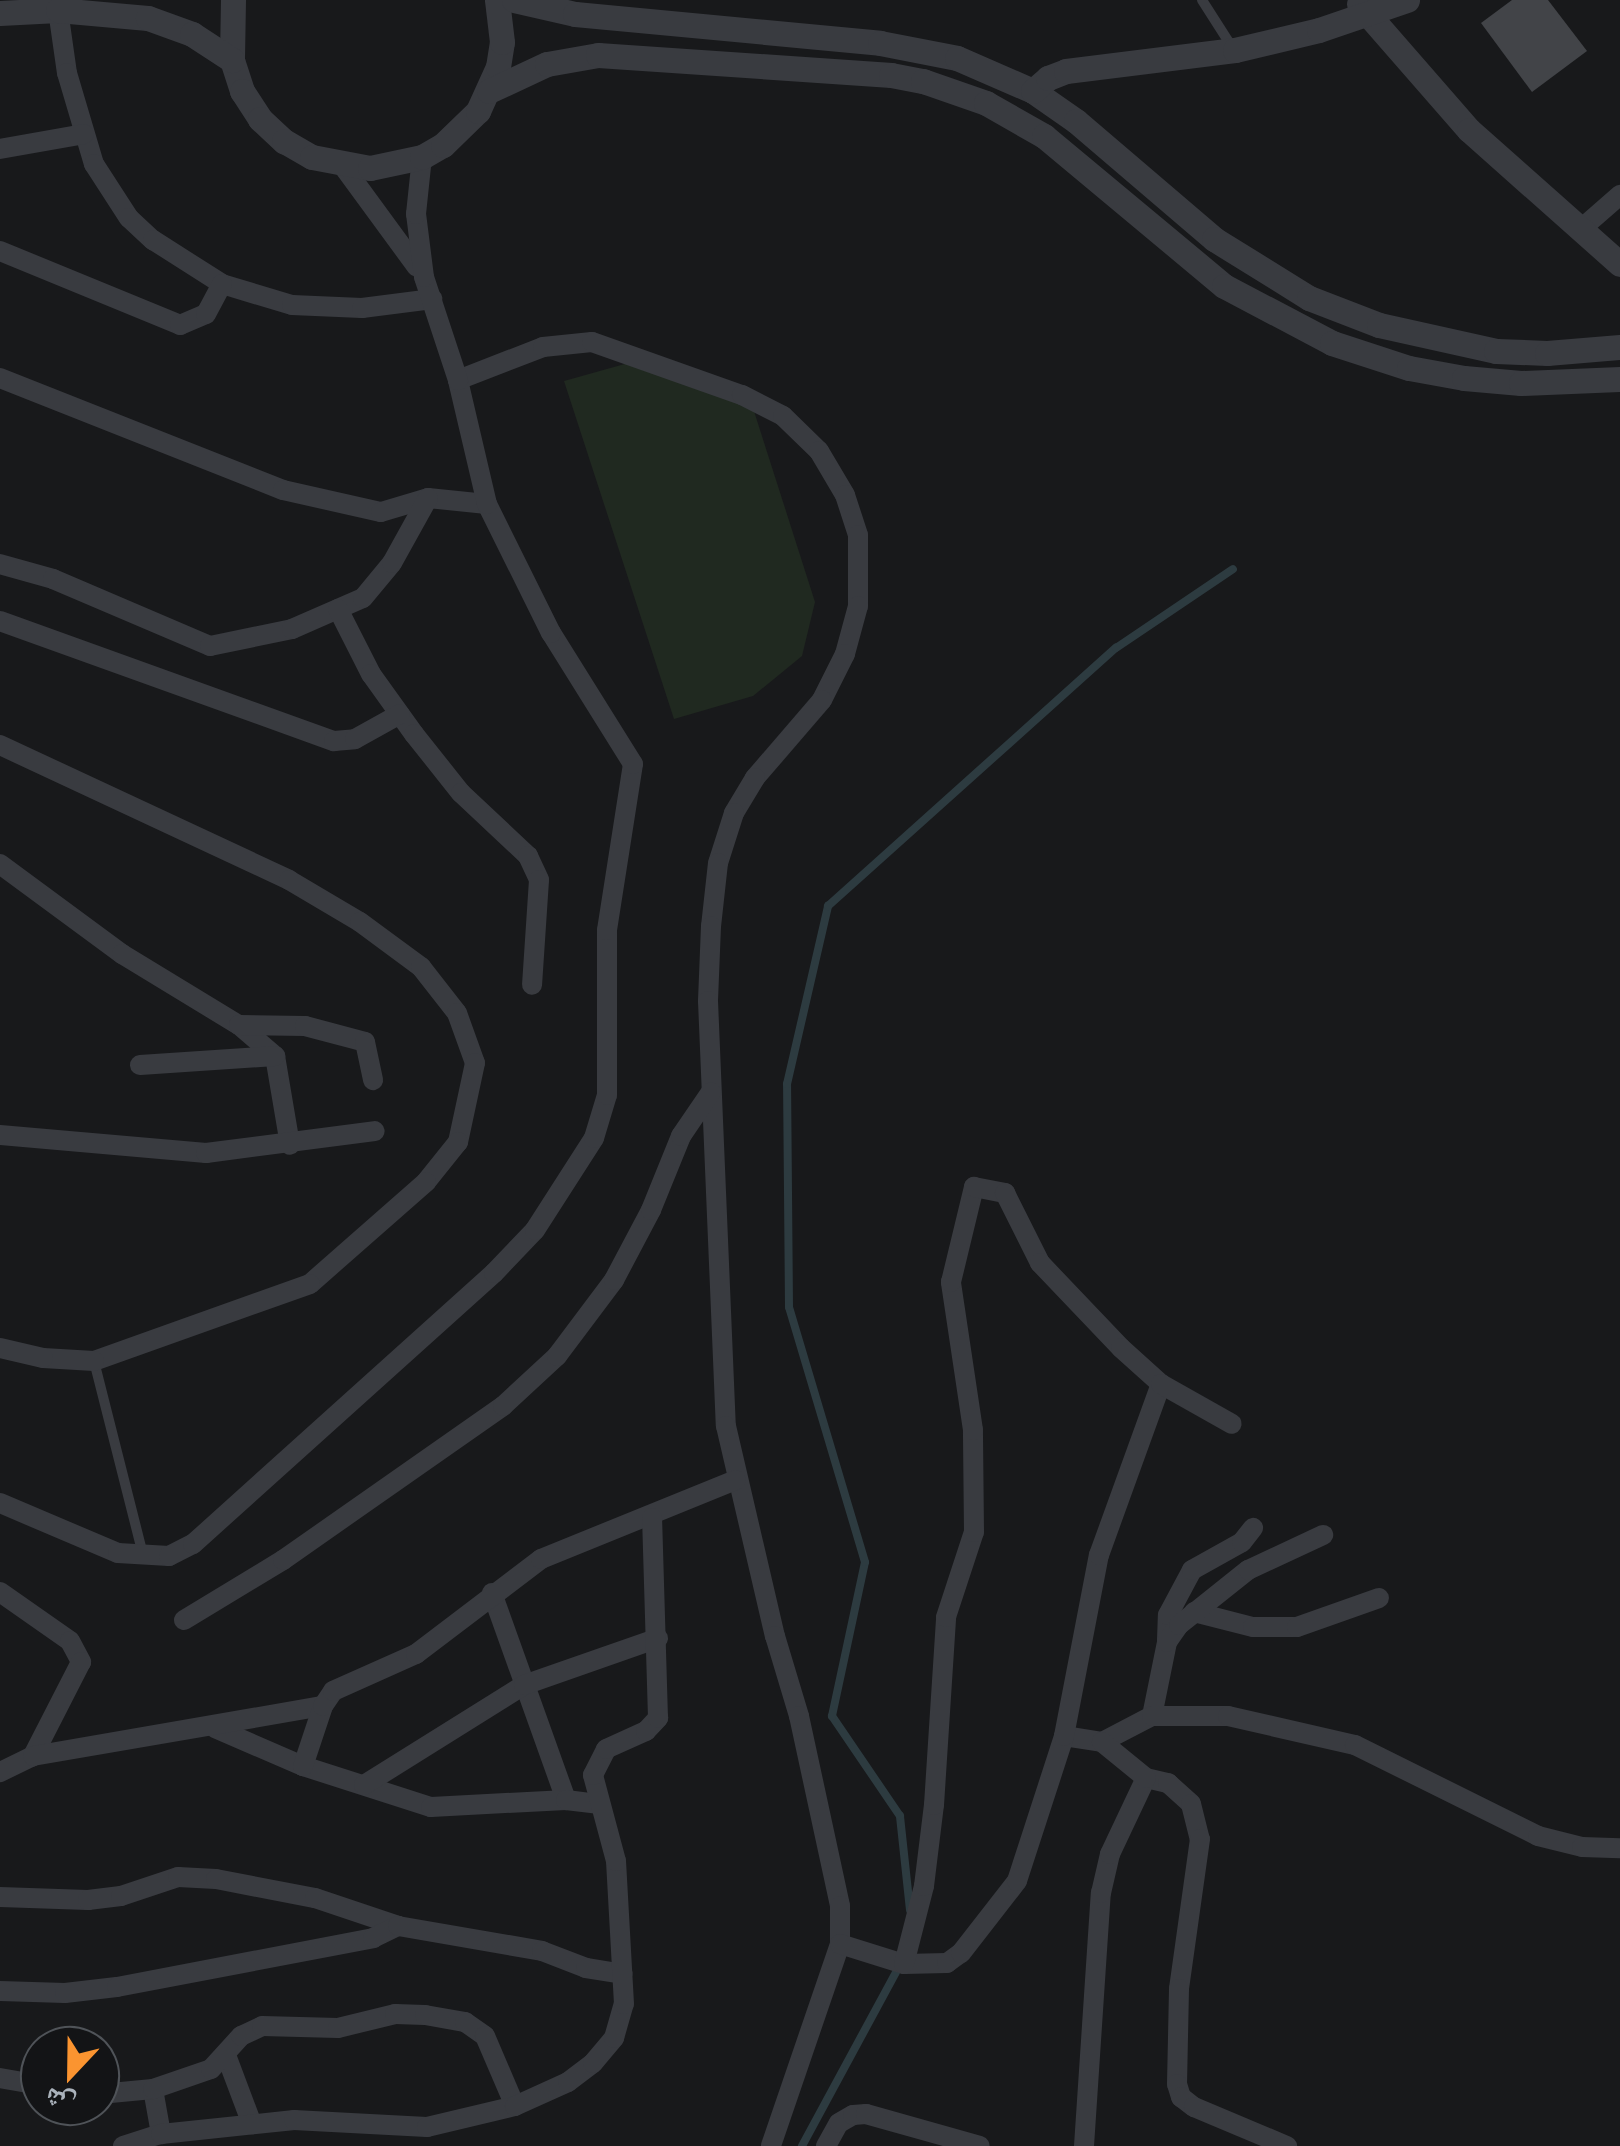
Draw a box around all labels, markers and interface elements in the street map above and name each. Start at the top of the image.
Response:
north arrow [20,2026,120,2126]
text: ش [39,2081,80,2124]

